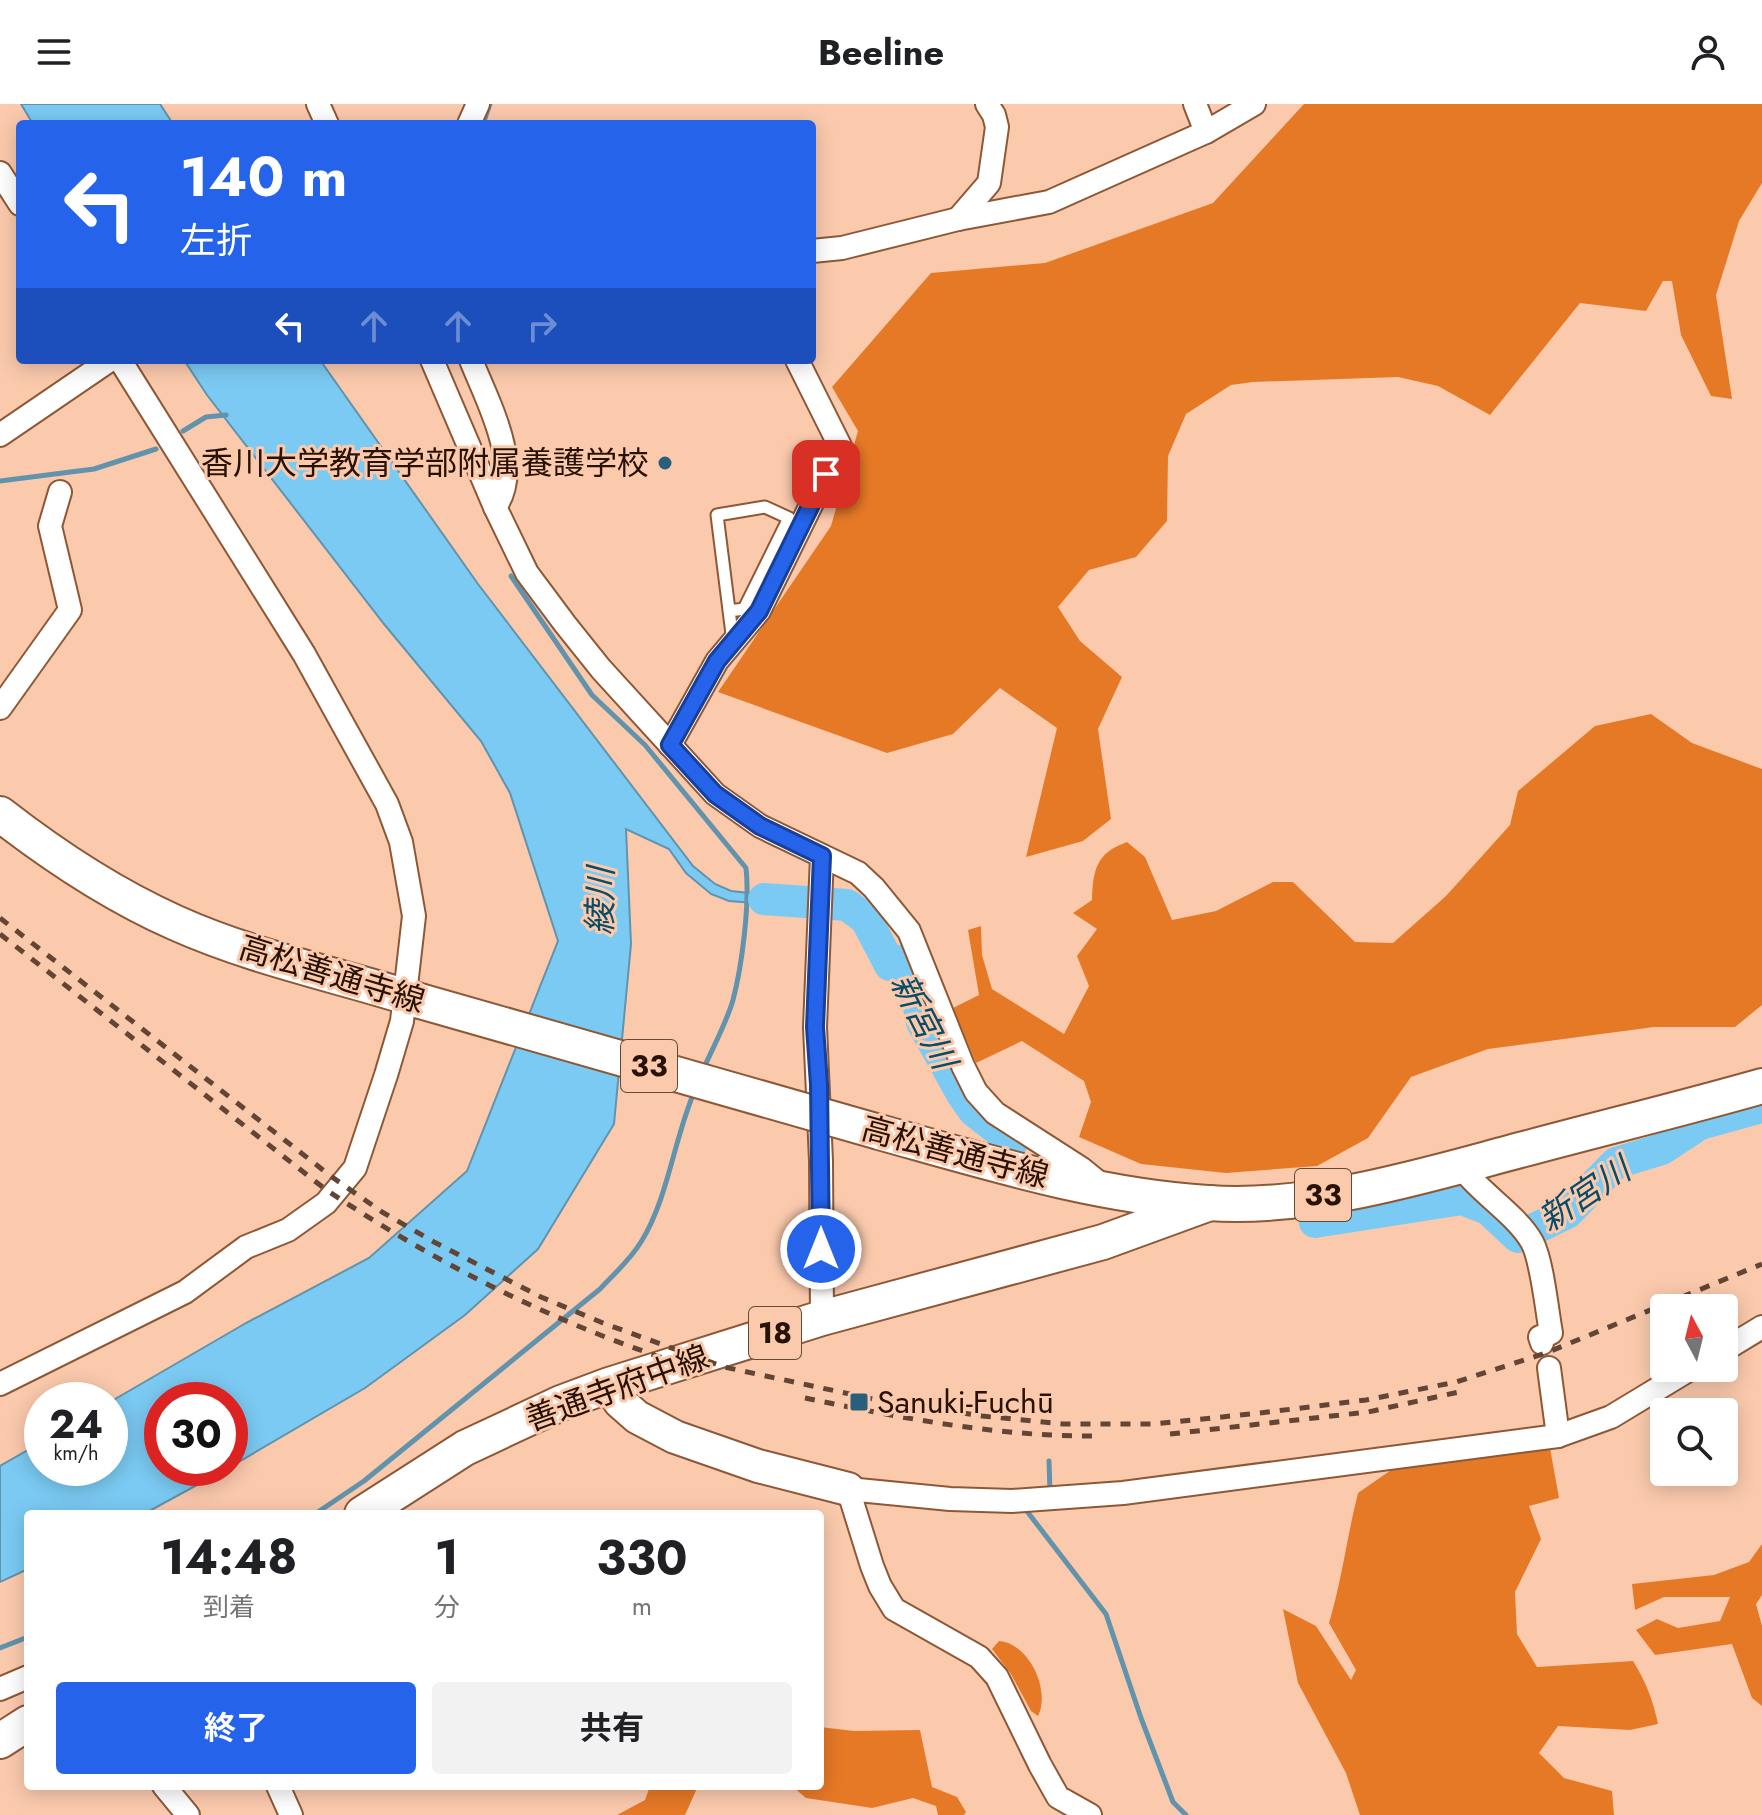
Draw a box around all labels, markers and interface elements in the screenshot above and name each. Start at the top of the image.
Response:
text: Beeline [818,26,944,78]
icon: menu [32,30,76,74]
icon: person [1686,30,1730,74]
text: 140 m [180,136,347,217]
icon: left [48,152,152,256]
text: 左折 [180,214,252,266]
icon: left [268,304,312,348]
icon: ahead [352,304,396,348]
icon: ahead [436,304,480,348]
icon: right [520,304,564,348]
place label: 香川大学教育学部附属養護学校 [201,440,649,486]
pin [792,440,860,508]
icon: arrive [804,452,848,496]
marker: 香川大学教育学部附属養護学校 [656,454,674,472]
water label: 綾川 [575,864,626,935]
street label: 高松善通寺線 [233,924,431,1024]
water label: 新宮川 [879,965,970,1080]
road number: 33 [621,1040,677,1092]
street label: 高松善通寺線 [856,1105,1054,1199]
water label: 新宮川 [1528,1144,1643,1243]
road number: 33 [1295,1169,1351,1221]
position arrow [779,1207,863,1291]
north arrow [1650,1294,1738,1382]
map controls [1650,1294,1738,1486]
road number: 18 [749,1307,801,1359]
street label: 善通寺府中線 [519,1334,715,1442]
place label: Sanuki-Fuchū [877,1379,1054,1425]
speed limit sign: 30 [144,1382,248,1486]
marker: Sanuki-Fuchū [848,1391,870,1413]
text: 24 [49,1395,103,1453]
button: search [1650,1398,1738,1486]
text: km/h [53,1439,99,1468]
text: 14:48 [160,1523,297,1592]
text: 1 [435,1523,459,1592]
text: 330 [596,1524,688,1593]
text: m [632,1587,652,1625]
text: 到着 [203,1588,255,1626]
text: 分 [434,1588,460,1626]
button: 終了 [56,1682,416,1774]
button: 共有 [432,1682,792,1774]

